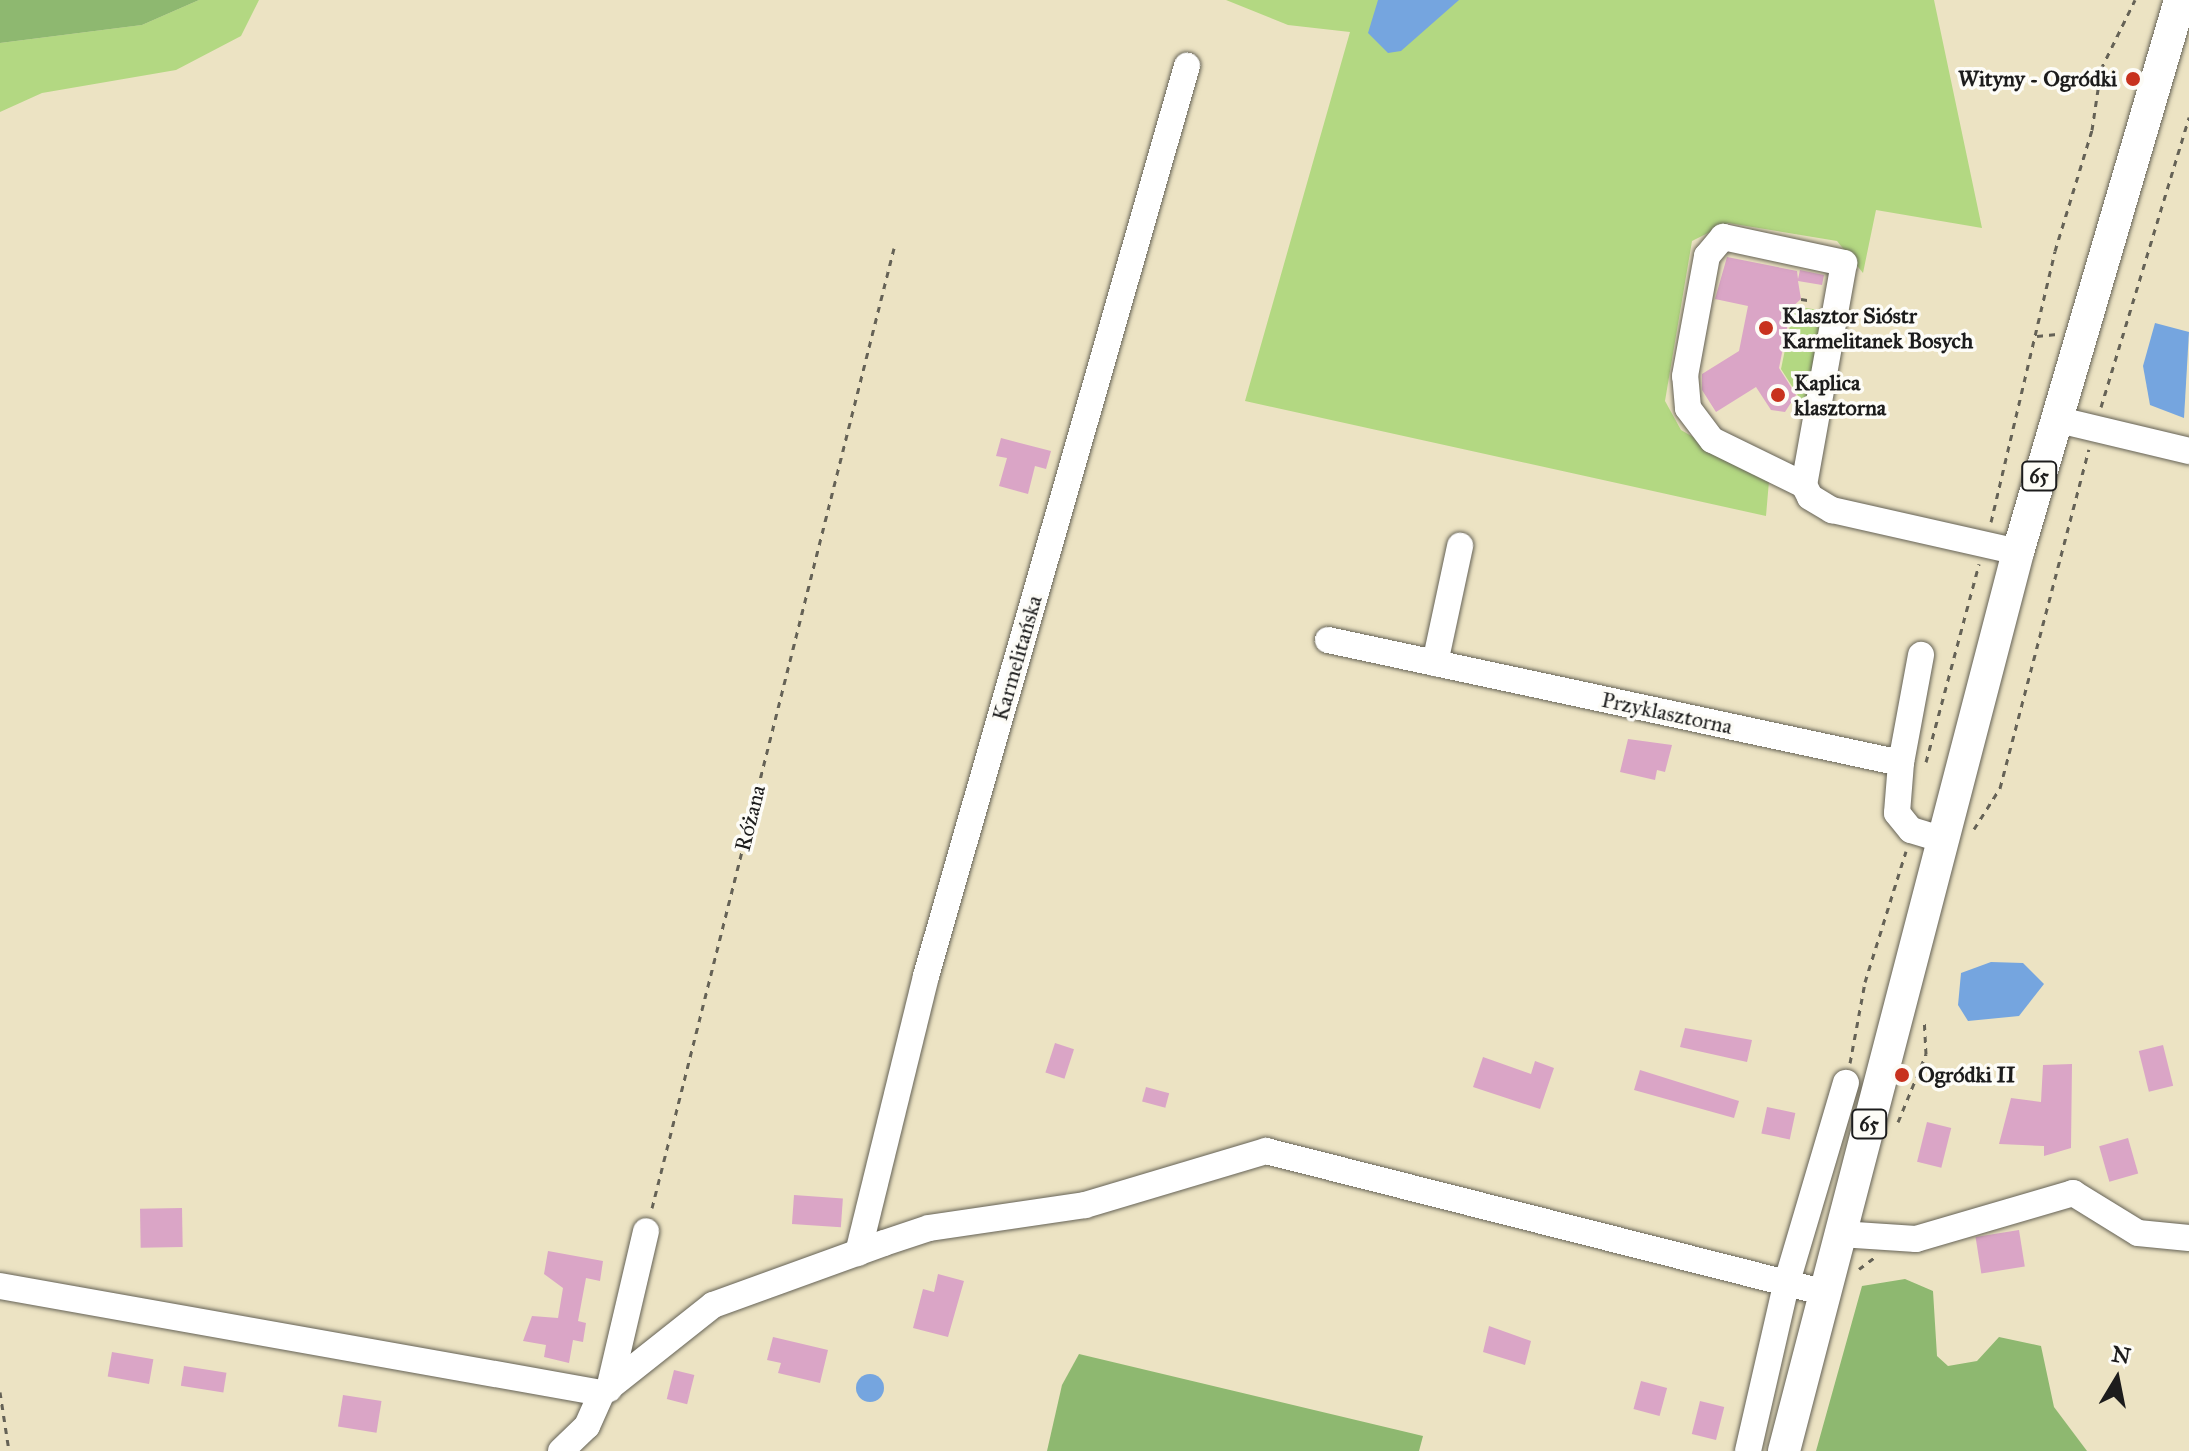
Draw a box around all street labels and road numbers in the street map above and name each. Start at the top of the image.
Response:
road number: 65 [2021,460,2057,492]
street label: Karmelitańska [987,592,1047,724]
street label: Przyklasztorna [1599,686,1735,740]
street label: Różana [729,782,771,854]
road number: 65 [1851,1108,1887,1140]

